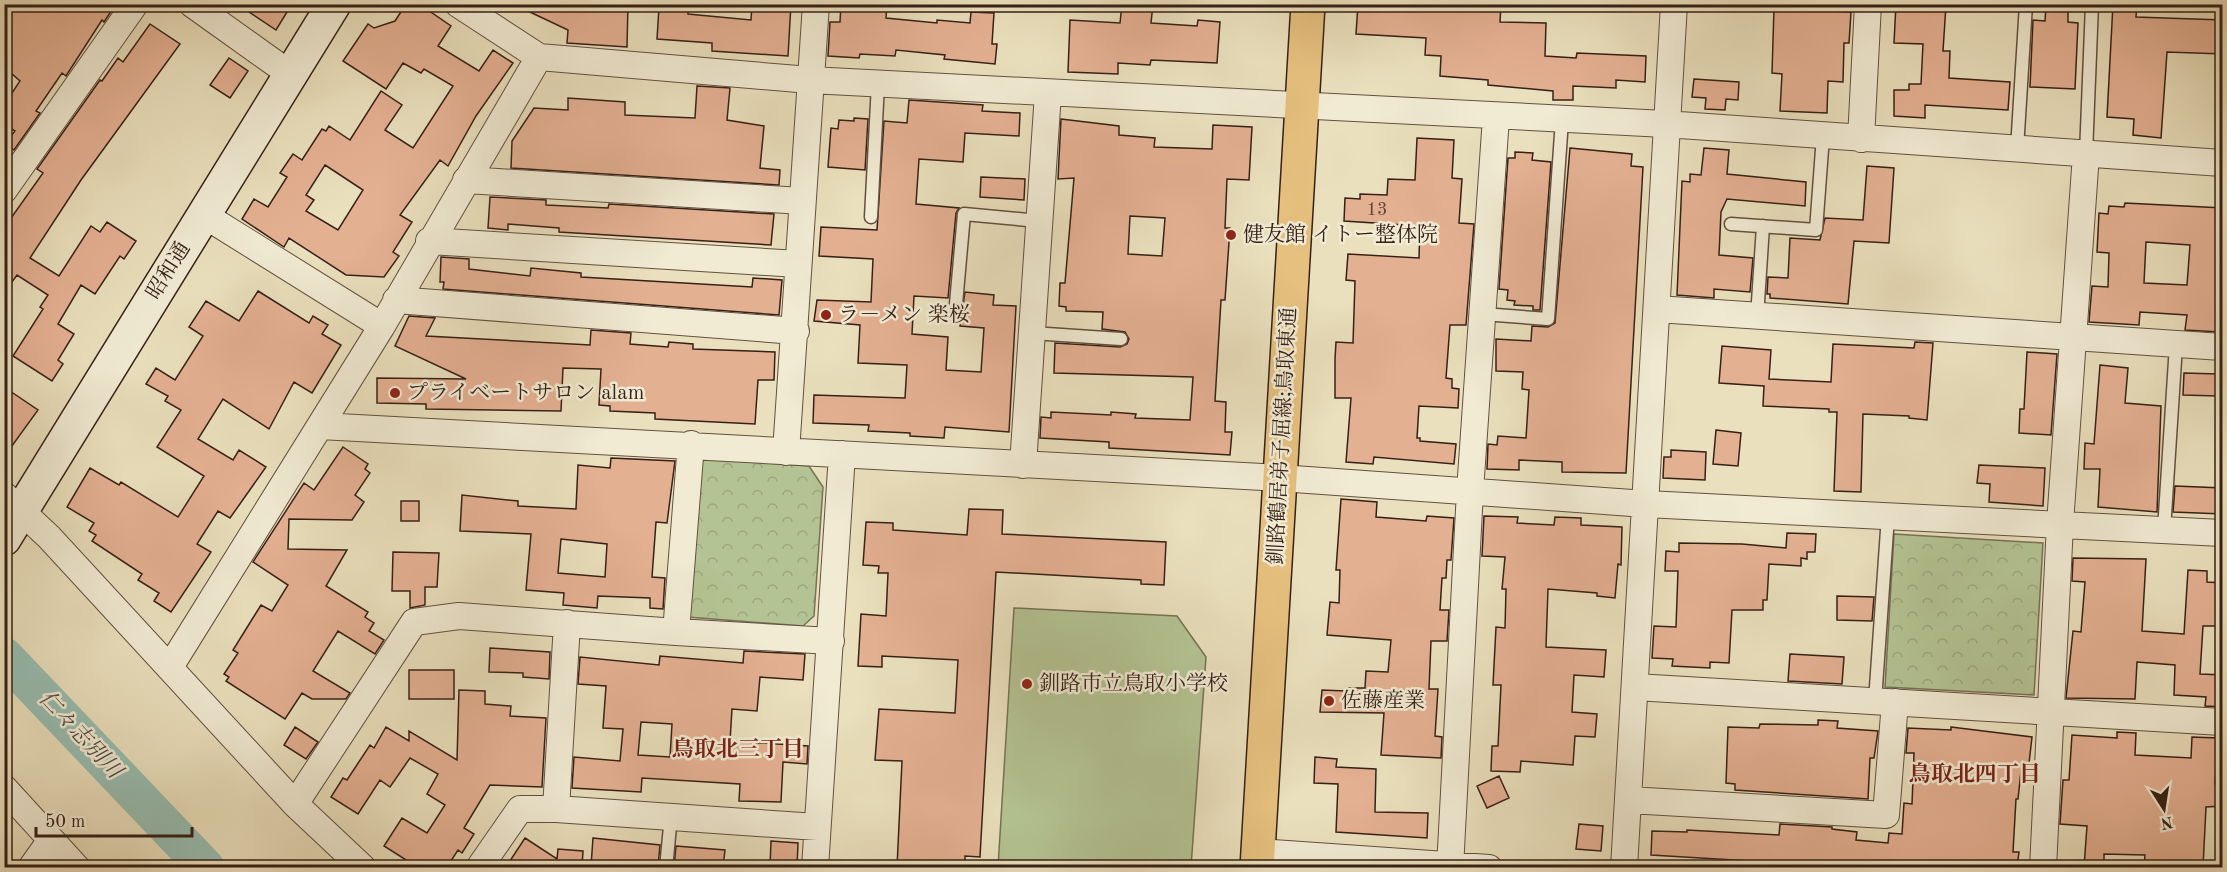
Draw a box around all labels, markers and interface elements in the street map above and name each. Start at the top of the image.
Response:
house number: 13 [1367,201,1387,219]
place label: 健友館 イトー整体院 [1243,222,1438,246]
marker: 健友館 イトー整体院 [1224,228,1238,242]
street label: 昭和通 [142,238,195,303]
place label: ラ－メン 楽桜 [838,303,970,326]
street label: 釧路鶴居弟子屈線;鳥取東通 [1264,307,1300,565]
marker: ラ－メン 楽桜 [819,308,833,322]
place label: プライベートサロン alam [407,382,644,404]
marker: プライベートサロン alam [388,386,402,400]
place label: 釧路市立鳥取小学校 [1039,672,1228,695]
marker: 釧路市立鳥取小学校 [1020,677,1034,691]
water label: 仁々志別川 [34,686,128,784]
place label: 佐藤産業 [1341,689,1425,712]
marker: 佐藤産業 [1322,694,1336,708]
district label: 鳥取北三丁目 [672,737,804,761]
district label: 鳥取北四丁目 [1909,762,2041,786]
north arrow [2134,779,2194,839]
scale bar [36,800,192,838]
text: 50 m [45,813,85,831]
text: N [2158,813,2174,831]

